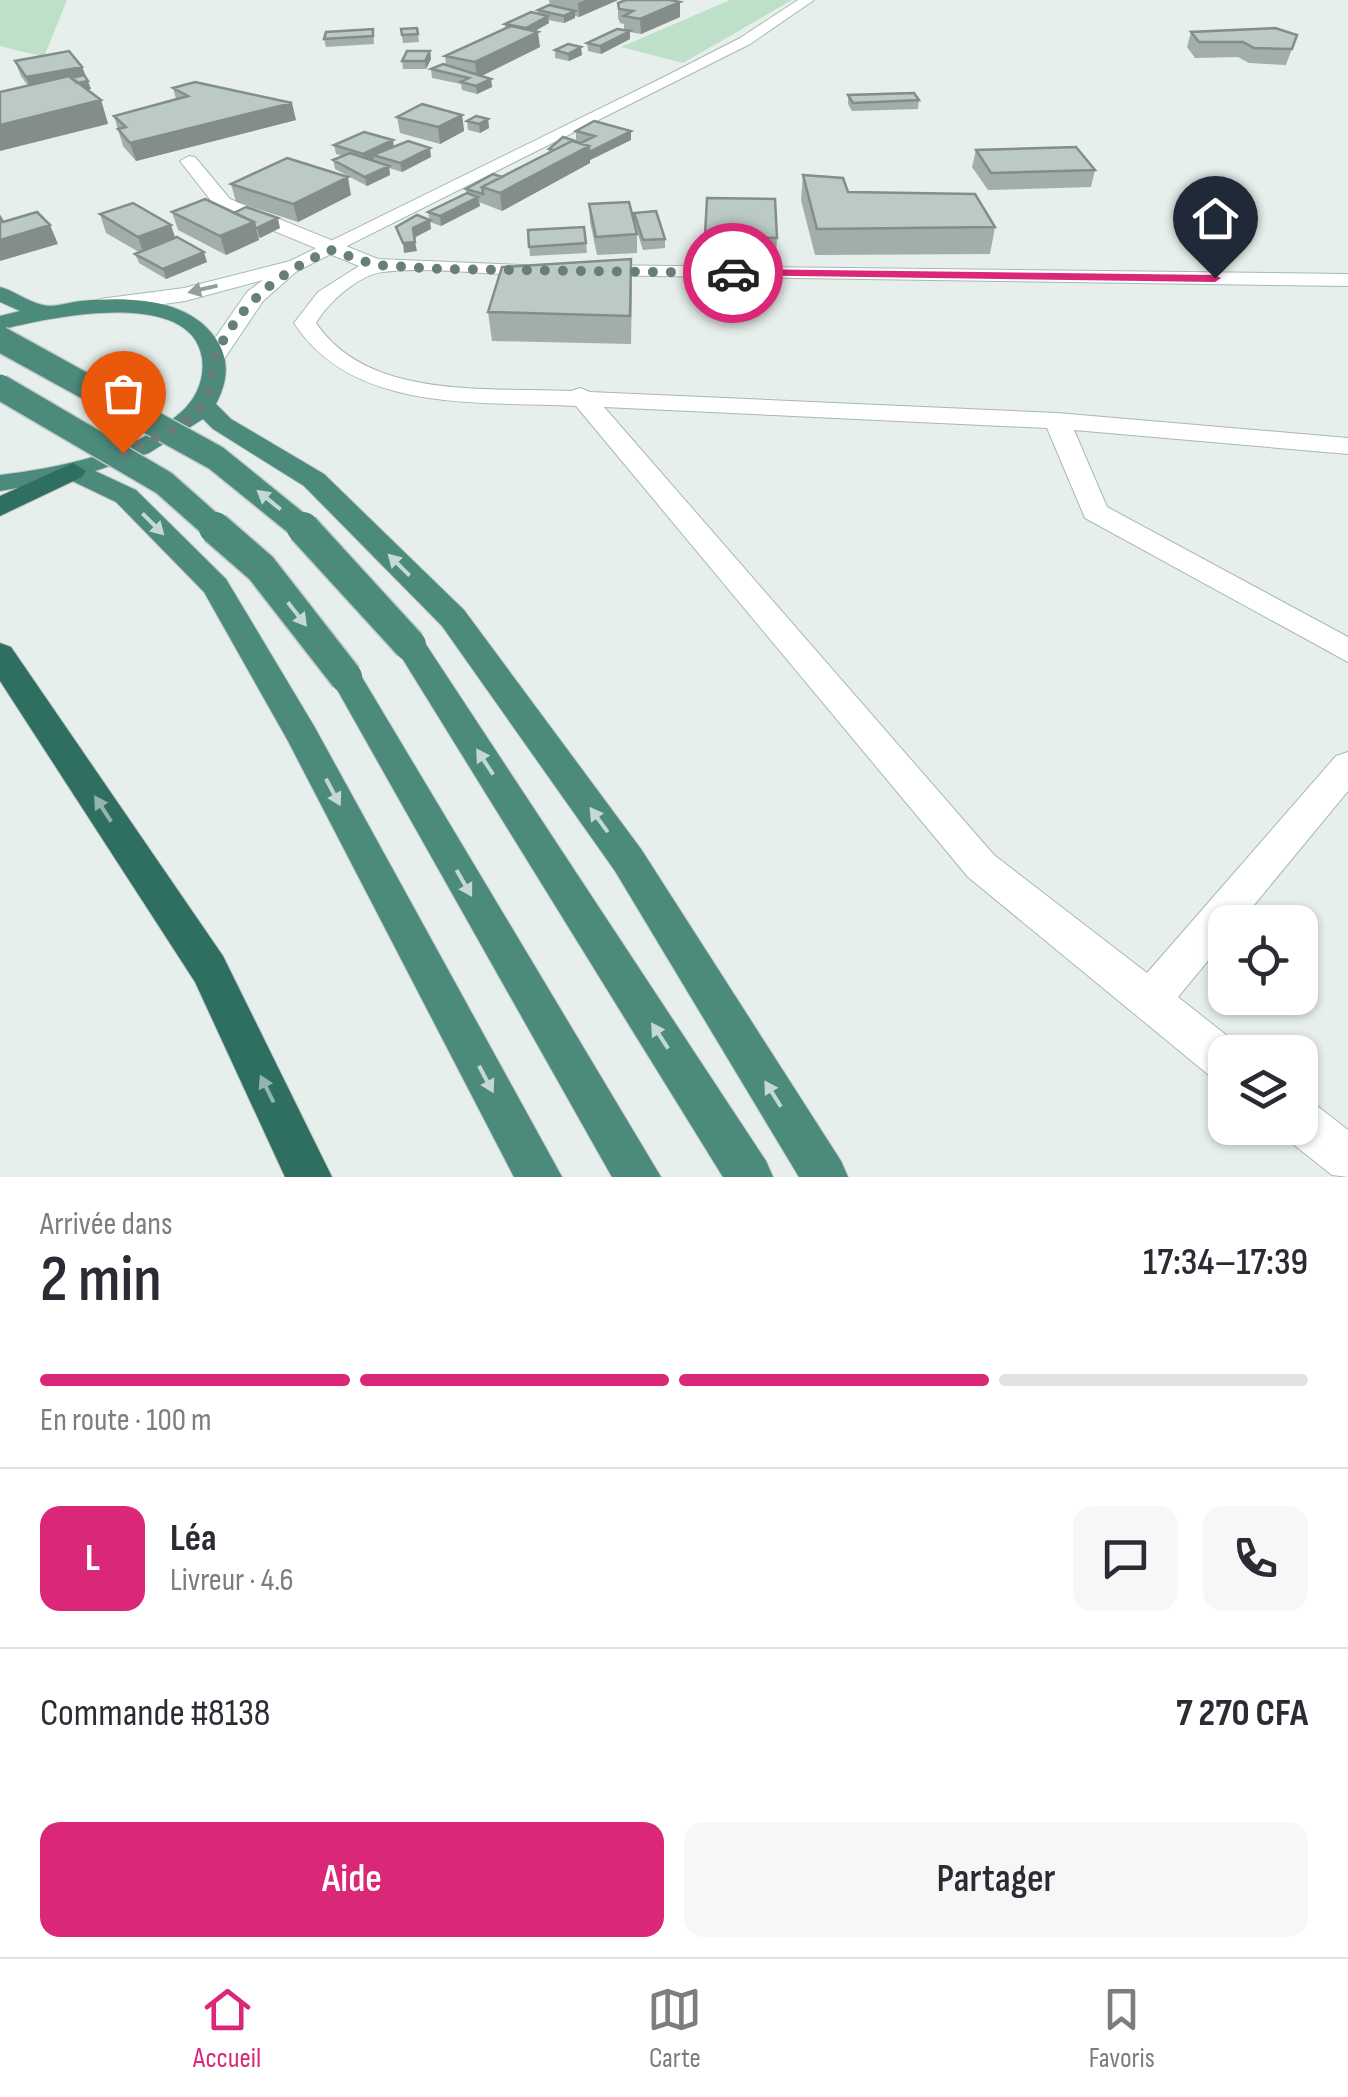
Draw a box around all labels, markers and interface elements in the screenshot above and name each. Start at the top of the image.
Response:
pin [1173,176,1258,279]
icon: home [1188,191,1243,246]
courier [683,223,783,323]
icon: car [706,246,761,301]
one-way arrow [187,282,218,297]
pin [81,351,166,454]
icon: bag [96,366,151,421]
one-way arrow [256,491,282,511]
one-way arrow [141,512,165,536]
one-way arrow [388,553,412,577]
one-way arrow [286,601,307,626]
one-way arrow [476,749,494,776]
one-way arrow [324,778,341,807]
one-way arrow [95,795,113,823]
one-way arrow [590,807,609,833]
one-way arrow [454,869,472,897]
map controls [1208,905,1318,1145]
button: locate [1208,905,1318,1015]
one-way arrow [652,1022,670,1050]
button: layers [1208,1035,1318,1145]
one-way arrow [478,1064,495,1093]
one-way arrow [259,1074,276,1103]
one-way arrow [765,1080,783,1108]
text: Arrivée dans [40,1205,172,1244]
text: 17:34–17:39 [1143,1240,1308,1285]
text: 2 min [40,1242,162,1320]
text: En route · 100 m [40,1401,212,1440]
button: chat [1073,1506,1178,1611]
button: phone [1203,1506,1308,1611]
text: Léa [170,1516,217,1561]
text: L [85,1536,100,1581]
text: Livreur · 4.6 [170,1561,294,1600]
text: Commande #8138 [40,1691,271,1736]
text: 7 270 CFA [1176,1691,1308,1736]
button: Aide [40,1822,664,1937]
button: Partager [684,1822,1308,1937]
tab: Accueil [193,1982,261,2075]
tab: Carte [647,1982,702,2075]
tab: Favoris [1089,1982,1155,2075]

